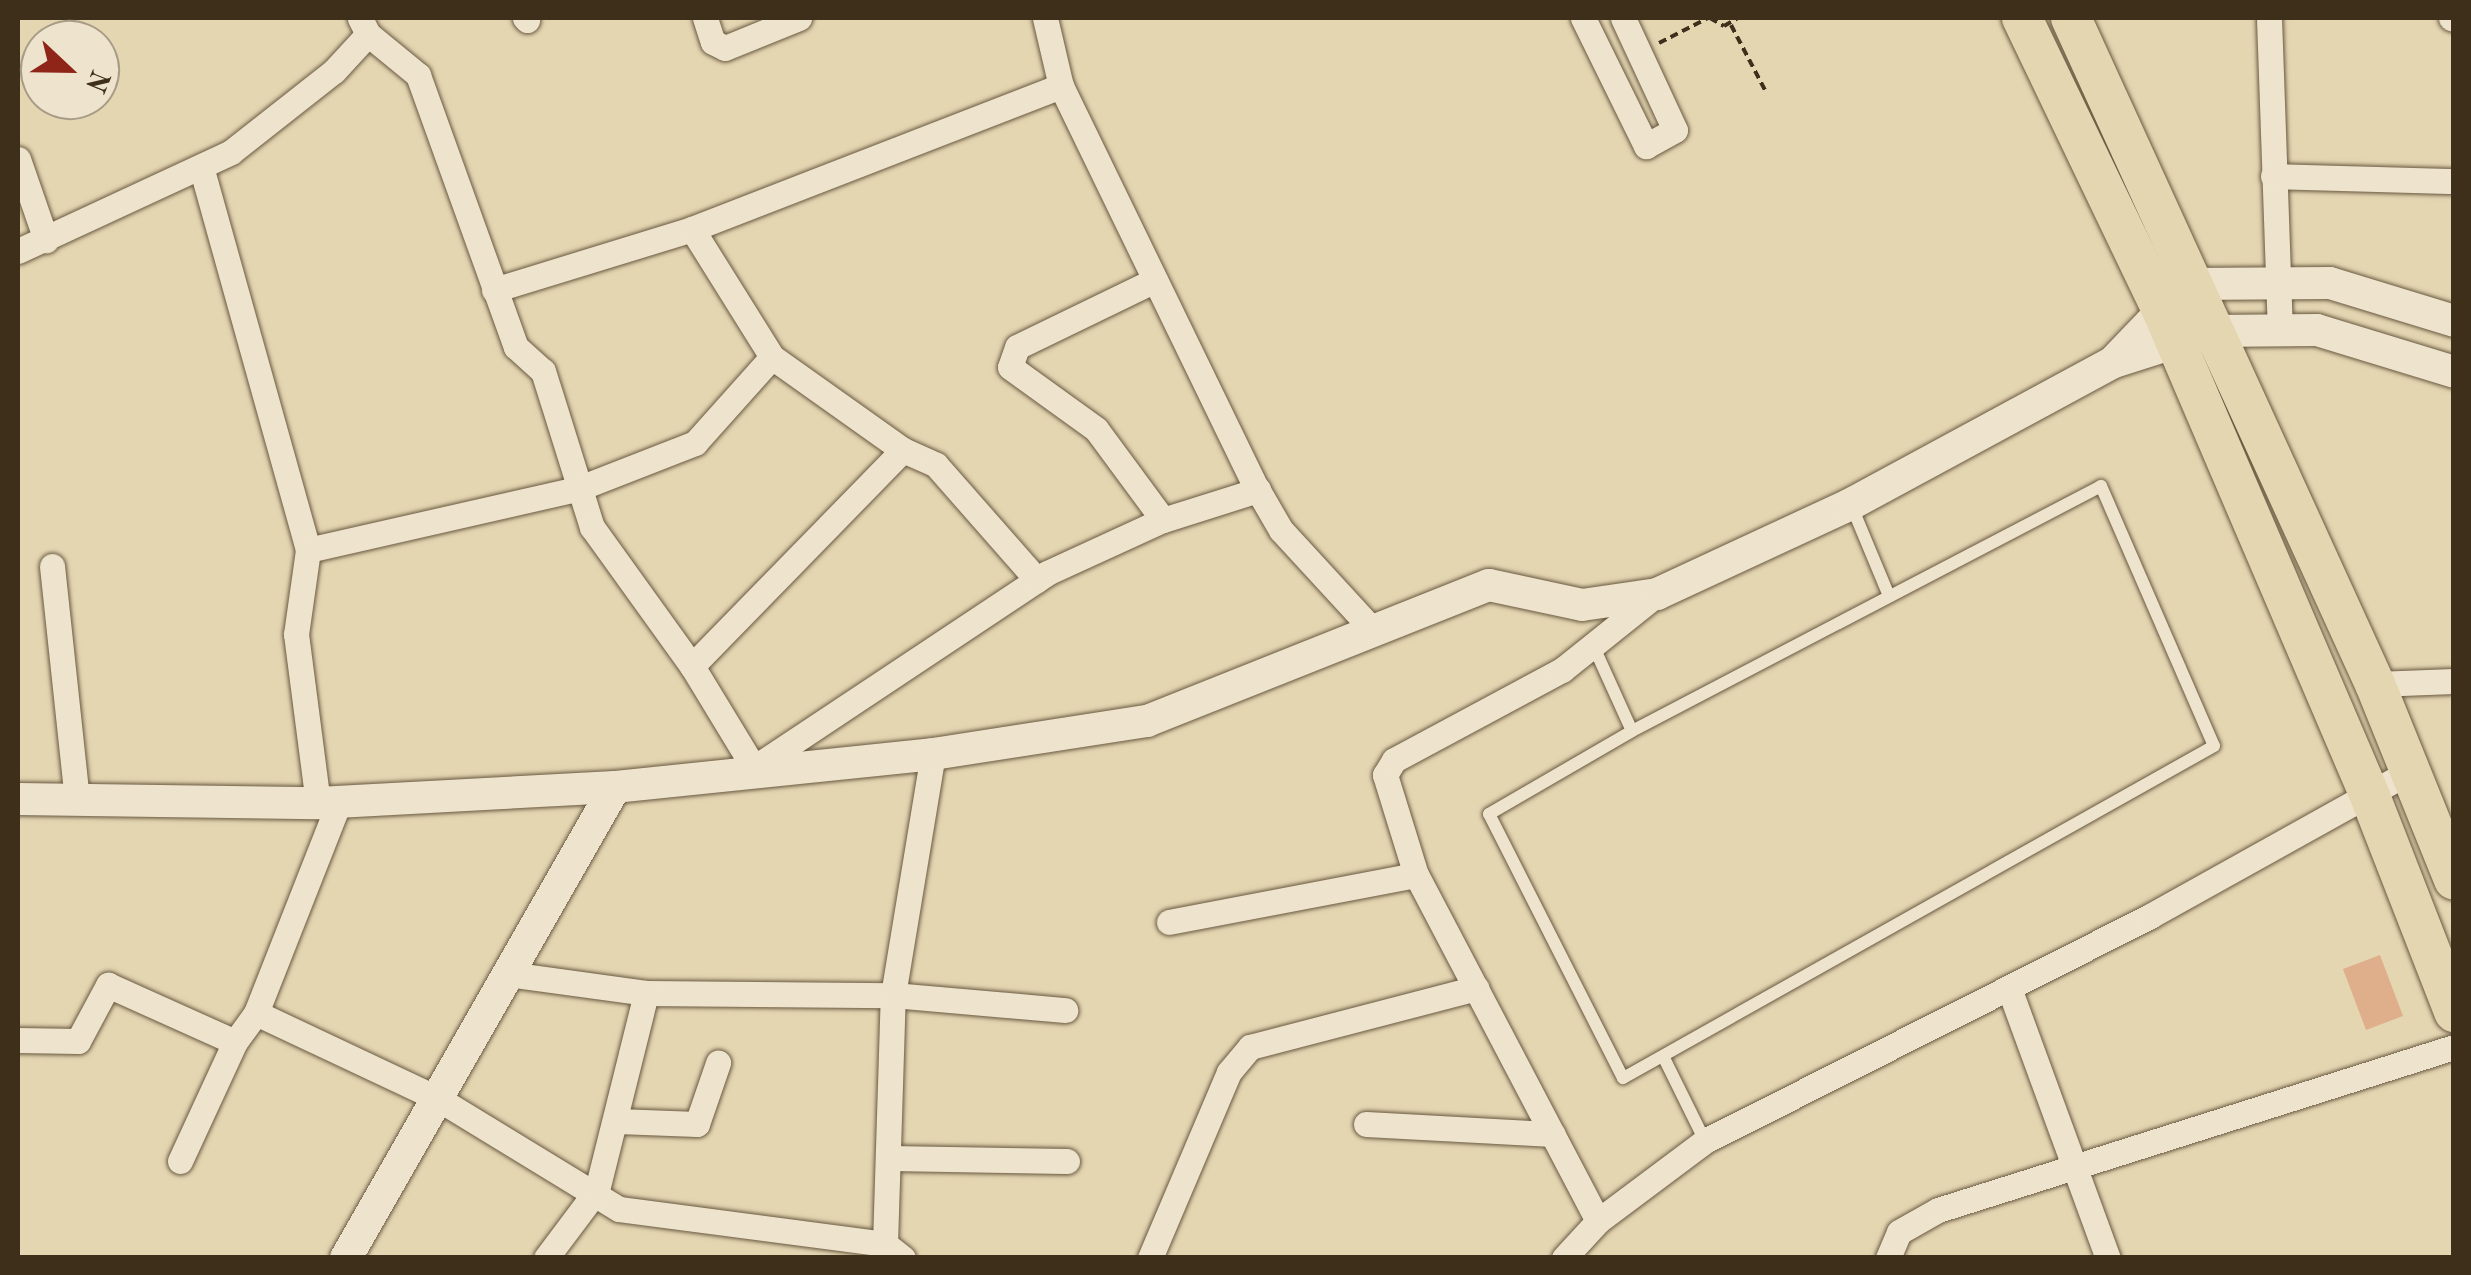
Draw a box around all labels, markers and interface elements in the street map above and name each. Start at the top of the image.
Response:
north arrow [20,20,120,120]
text: N [79,65,113,96]

